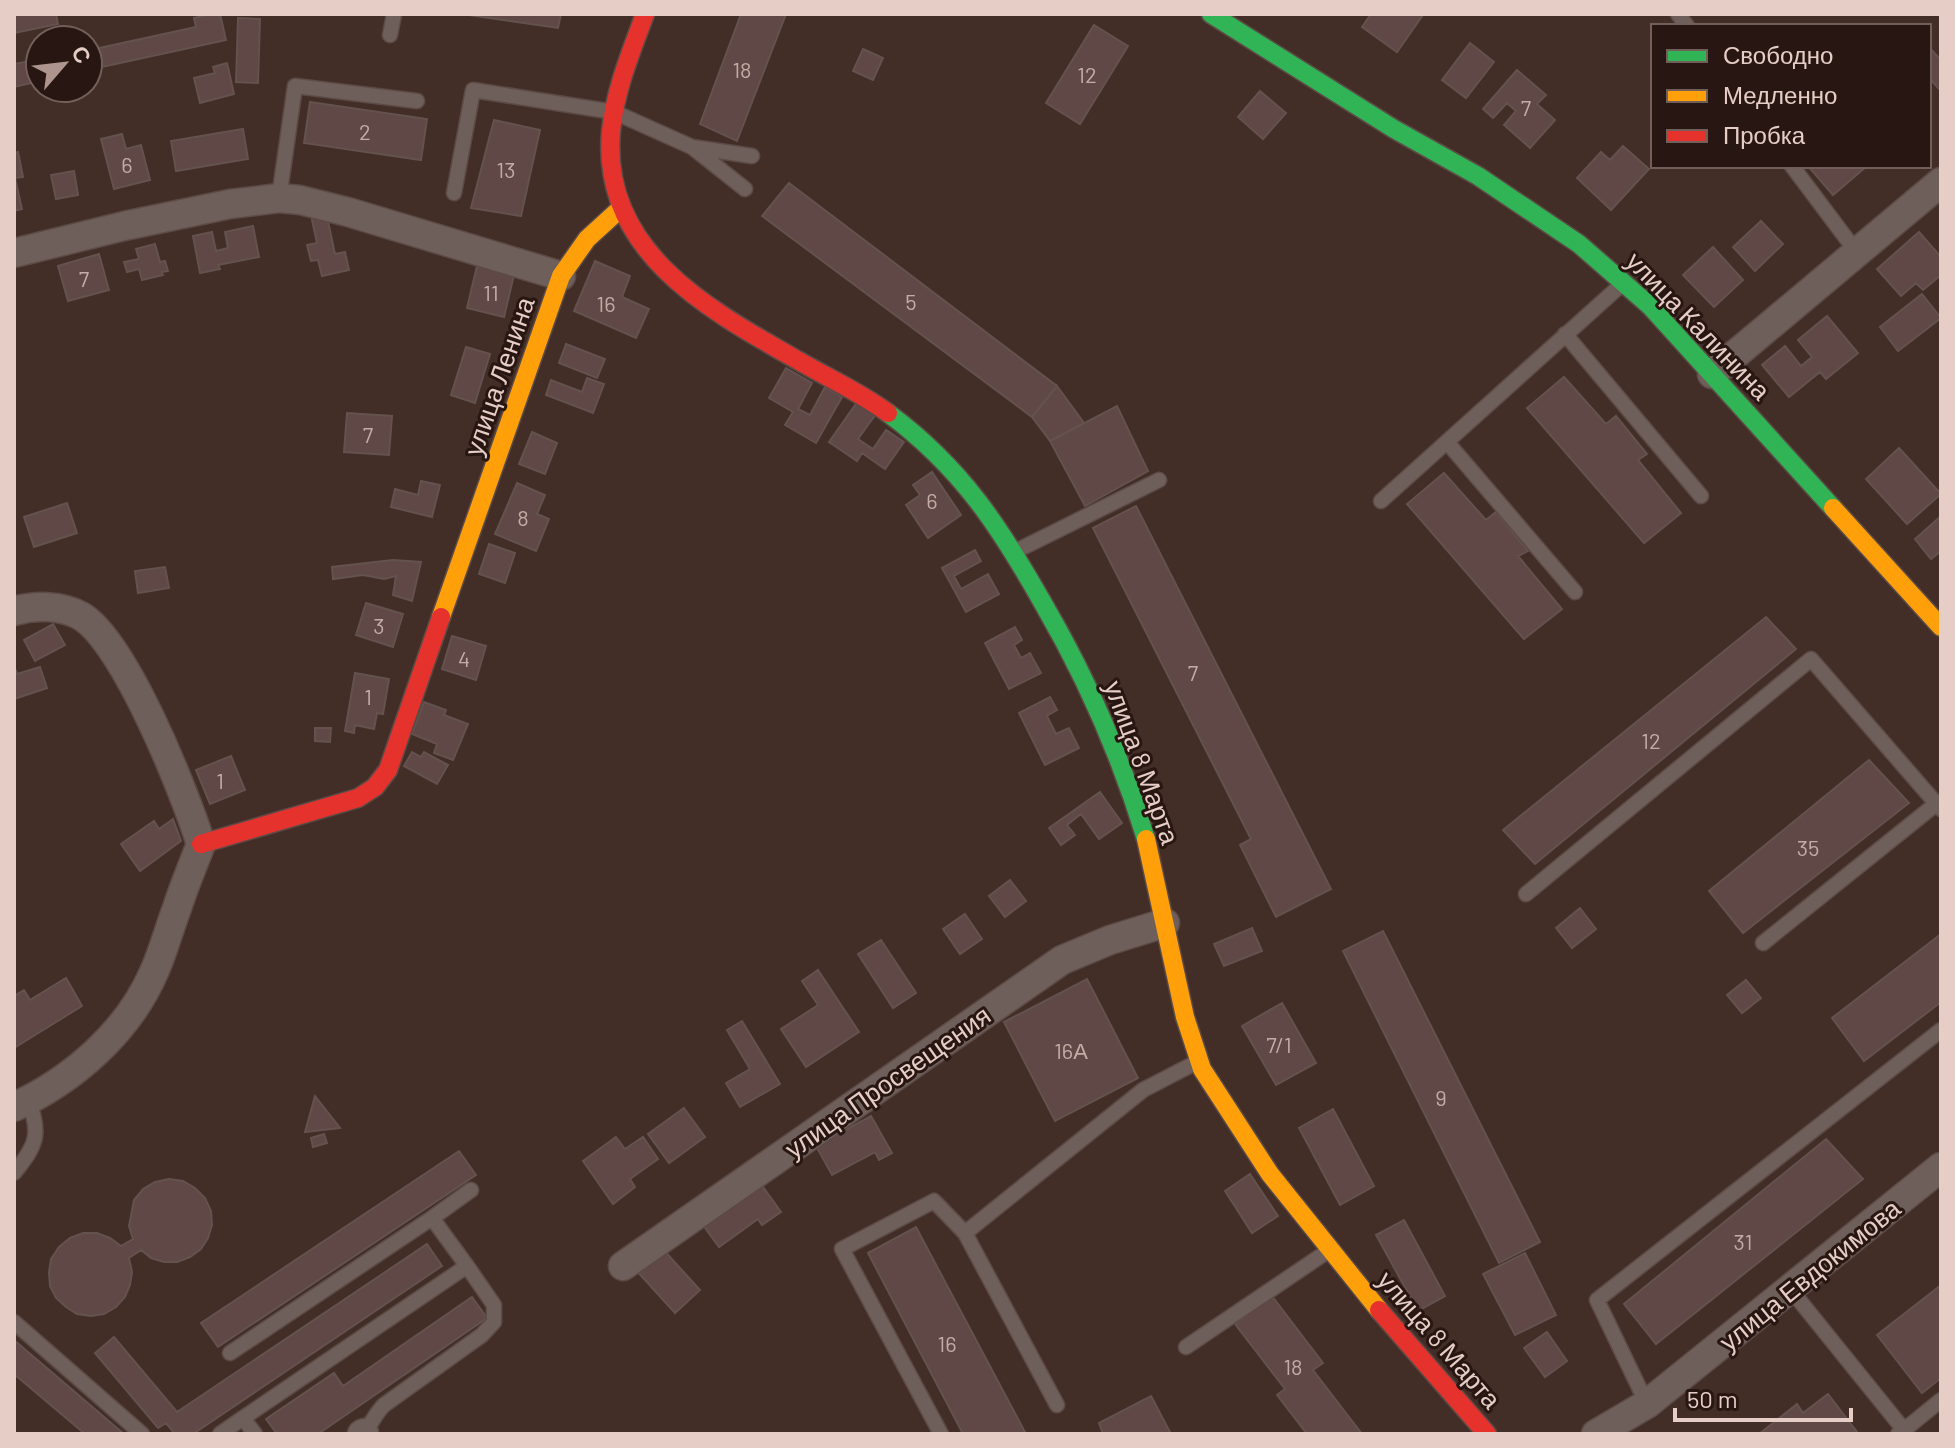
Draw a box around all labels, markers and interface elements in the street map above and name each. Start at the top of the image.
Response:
north arrow [24,24,104,104]
legend [1651,24,1931,168]
text: Свободно [1723,40,1833,69]
text: С [67,41,98,67]
house number: 18 [732,56,752,82]
house number: 12 [1077,61,1097,87]
text: Медленно [1723,80,1837,109]
house number: 7 [1521,94,1531,120]
house number: 2 [359,118,371,144]
text: Пробка [1723,120,1806,149]
house number: 6 [121,151,133,177]
house number: 13 [496,156,516,182]
street label: улица Калинина [1621,245,1778,406]
house number: 7 [79,265,89,291]
house number: 11 [483,279,499,305]
house number: 5 [905,288,917,314]
house number: 16 [596,290,616,316]
street label: улица Ленина [456,292,540,459]
house number: 7 [363,421,373,447]
house number: 6 [926,487,938,513]
house number: 8 [517,504,529,530]
house number: 3 [373,612,385,638]
house number: 4 [458,645,470,671]
house number: 7 [1188,659,1198,685]
street label: улица 8 Марта [1099,676,1187,849]
house number: 1 [364,683,372,709]
house number: 12 [1641,727,1661,753]
house number: 1 [216,767,224,793]
house number: 35 [1797,834,1819,860]
street label: улица Просвещения [778,998,996,1164]
house number: 7/1 [1266,1031,1292,1057]
house number: 16А [1054,1037,1088,1063]
house number: 9 [1435,1084,1447,1110]
street label: улица Евдокимова [1712,1191,1906,1356]
house number: 31 [1734,1228,1752,1254]
street label: улица 8 Марта [1372,1264,1508,1414]
house number: 16 [937,1330,957,1356]
house number: 18 [1283,1353,1303,1379]
scale bar [1675,1372,1851,1422]
text: 50 m [1687,1384,1738,1413]

